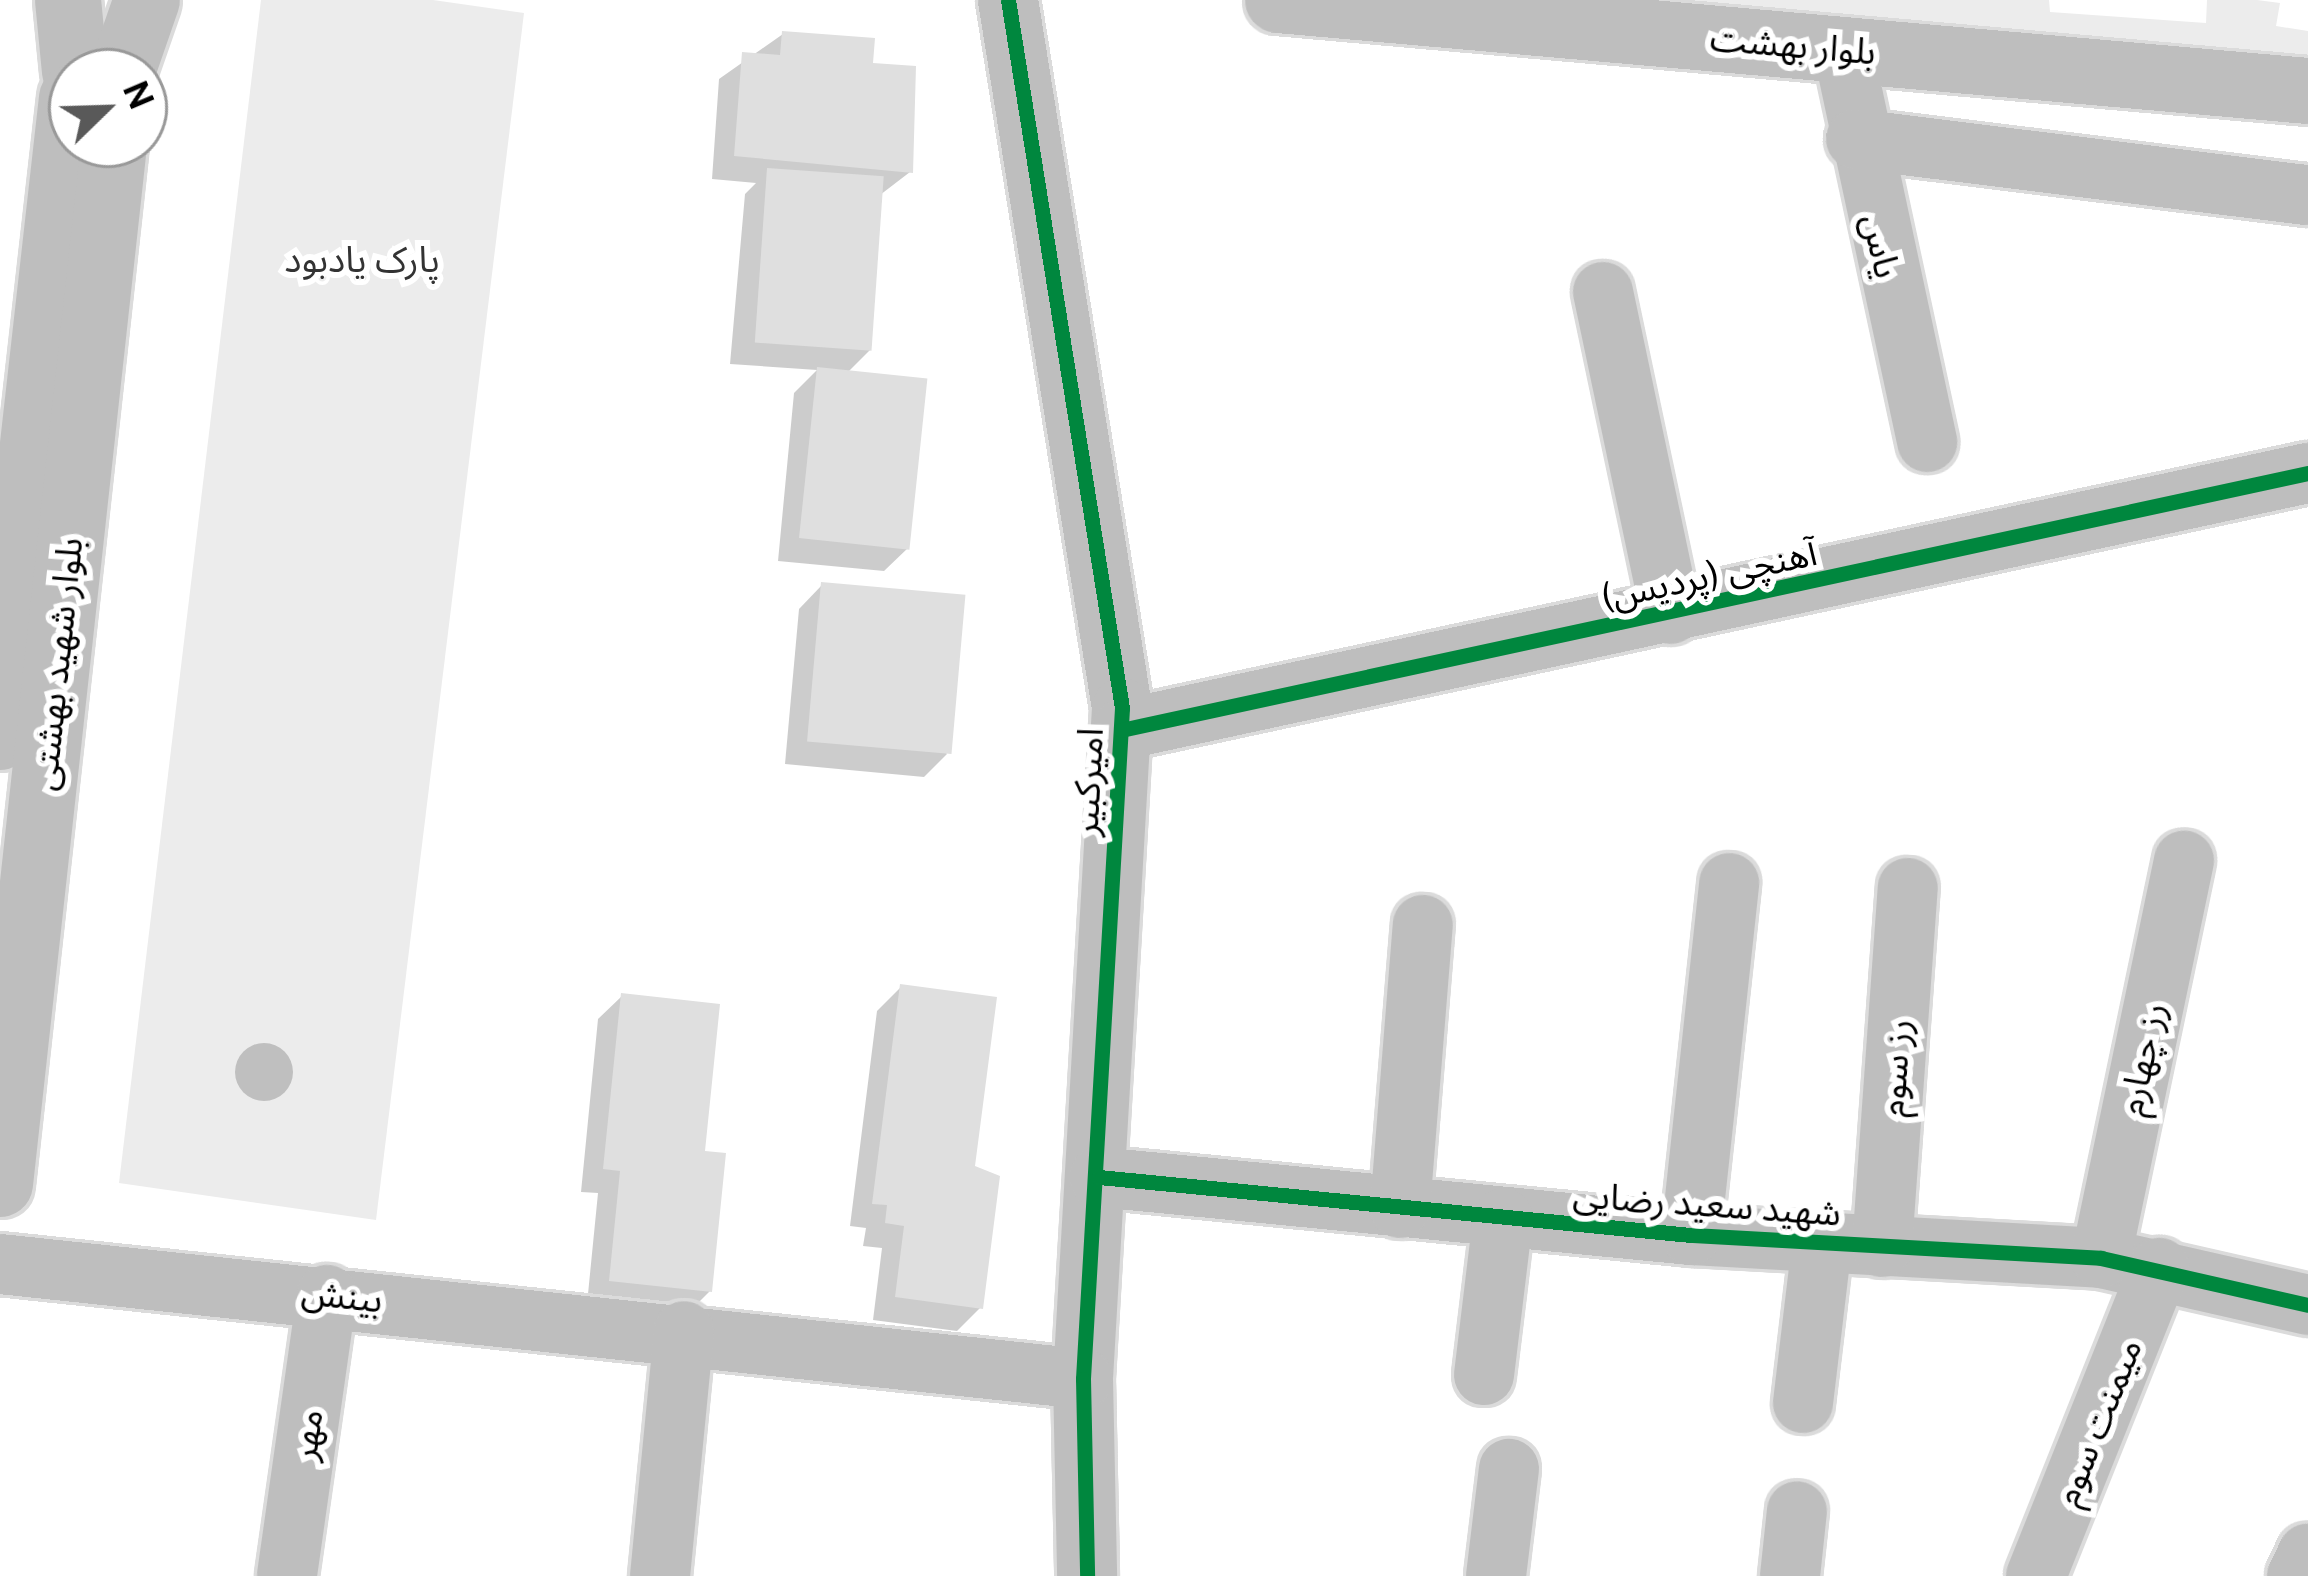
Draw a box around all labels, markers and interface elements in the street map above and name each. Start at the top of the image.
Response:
street label: بلوار بهشت [1708,16,1878,74]
north arrow [48,48,168,168]
text: N [116,76,161,114]
street label: یاس [1853,210,1909,282]
park label: پارک یادبود [284,238,440,282]
street label: آهنچی (پردیس) [1597,531,1821,619]
street label: بلوار شهید بهشتی [22,535,92,793]
street label: امیرکبیر [1064,727,1112,837]
street label: رز چهارم [2109,999,2175,1119]
street label: رز سوم [1870,1018,1920,1118]
street label: شهید سعید رضایی [1572,1173,1842,1235]
street label: بینش [299,1270,385,1322]
street label: میمنت سوم [2045,1332,2151,1512]
street label: مهر [282,1407,332,1463]

